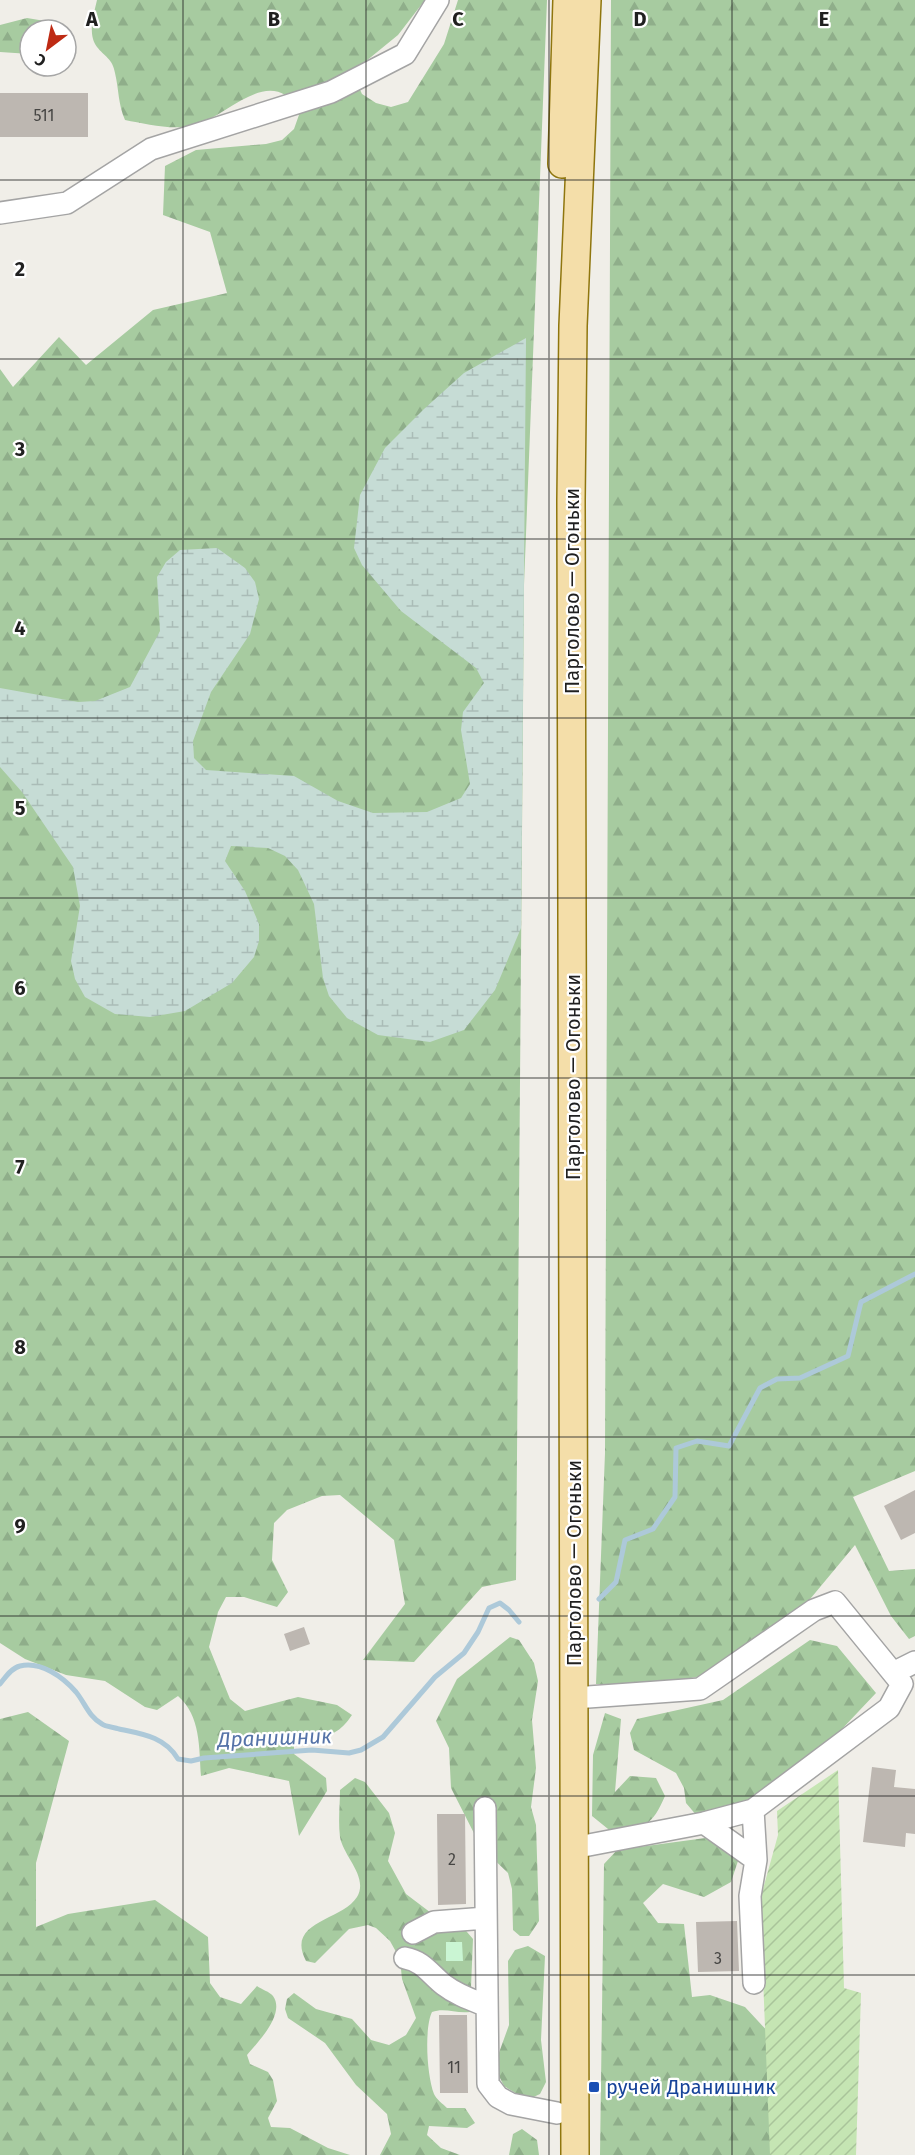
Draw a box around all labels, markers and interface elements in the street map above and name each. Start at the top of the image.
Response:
text: A [85,7,99,31]
text: B [268,7,280,31]
text: C [452,7,464,31]
text: D [633,7,647,31]
text: E [819,7,829,31]
north arrow [18,18,78,78]
text: С [31,49,49,71]
house number: 511 [34,106,54,125]
text: 2 [15,257,25,281]
text: 3 [14,437,25,461]
street label: Парголово — Огоньки [560,488,584,694]
text: 4 [14,616,26,640]
text: 5 [15,796,26,820]
street label: Парголово — Огоньки [561,974,585,1180]
text: 6 [14,976,26,1000]
text: 7 [15,1155,25,1179]
text: 8 [14,1335,26,1359]
street label: Парголово — Огоньки [562,1460,586,1666]
text: 9 [14,1514,26,1538]
water label: Дранишник [215,1723,333,1753]
house number: 2 [448,1850,456,1869]
house number: 3 [714,1949,722,1968]
house number: 11 [447,2058,461,2077]
place label: ручей Дранишник [606,2075,776,2099]
marker: ручей Дранишник [587,2080,601,2094]

